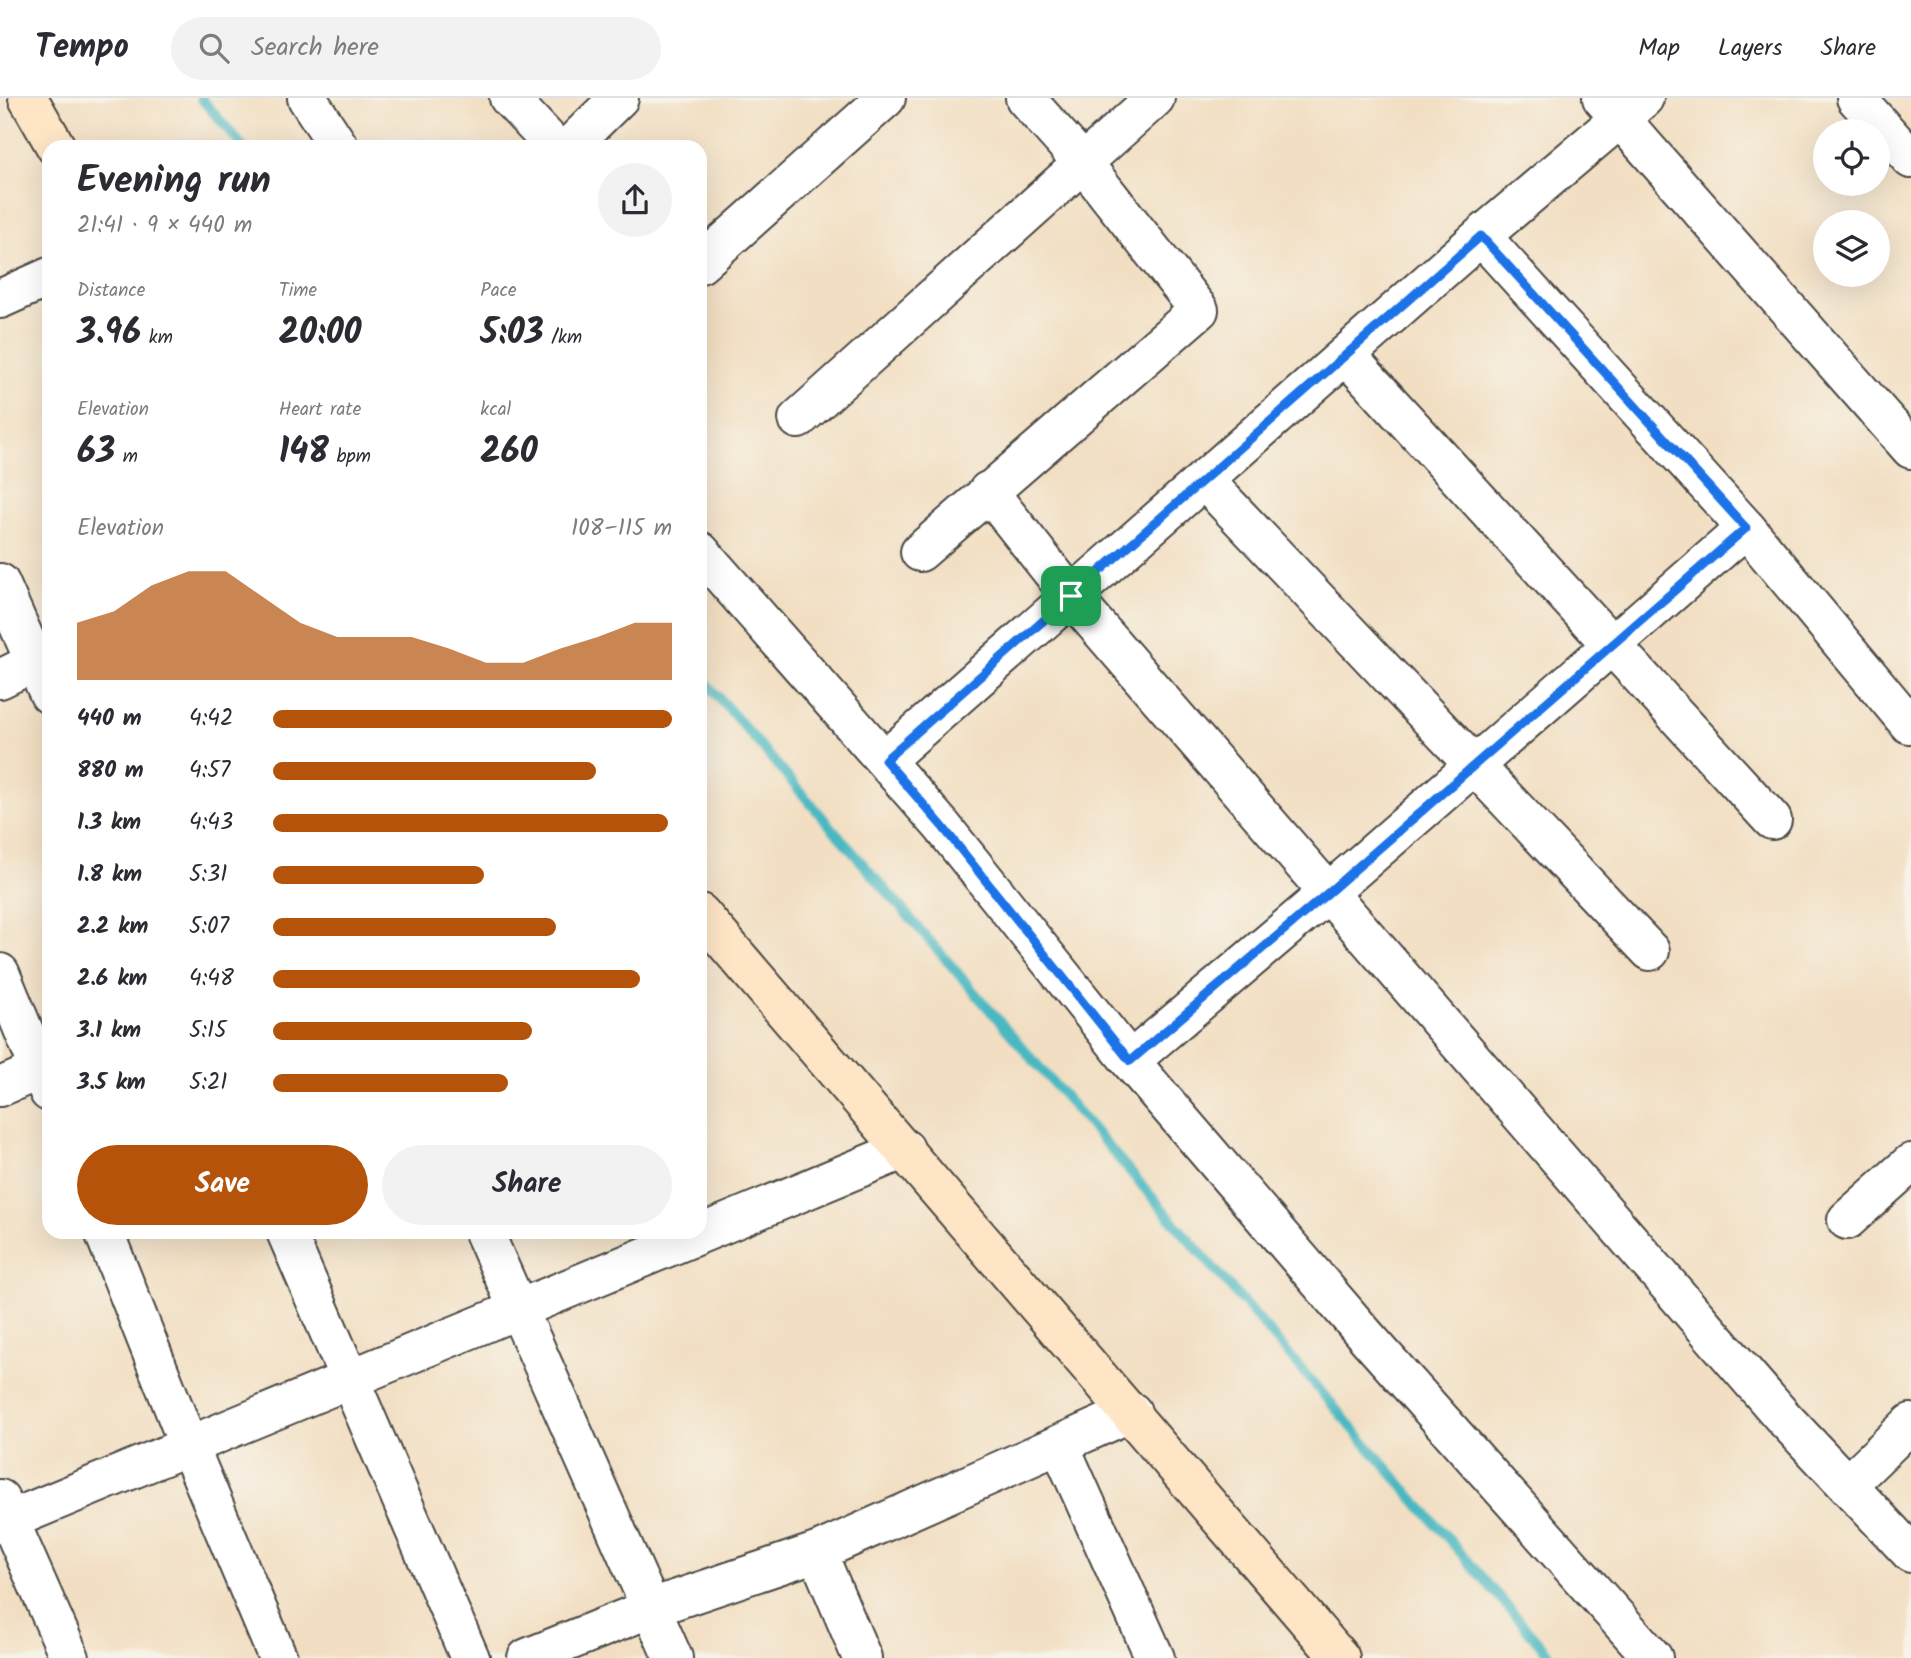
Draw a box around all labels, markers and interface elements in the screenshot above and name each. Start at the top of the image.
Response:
search box [171,17,661,80]
text: Tempo [35,22,129,75]
text: Search here [251,27,379,69]
icon: search [195,29,233,67]
text: Map [1638,29,1680,68]
text: Layers [1718,29,1782,68]
text: Share [1820,29,1876,68]
map controls [1813,119,1890,287]
button: locate [1813,119,1890,196]
text: Evening run [77,152,271,212]
button: share [598,163,672,237]
text: 21:41 · 9 × 440 m [77,208,252,244]
button: layers [1813,210,1890,287]
text: Distance [77,276,145,306]
text: Time [279,276,317,306]
text: Pace [480,276,517,306]
text: 3.96 [77,306,141,362]
text: 20:00 [279,306,362,362]
text: 5:03 [480,306,544,362]
text: km [141,323,173,353]
text: /km [544,323,582,353]
text: Elevation [77,395,149,425]
text: Heart rate [279,395,361,425]
text: kcal [480,395,511,425]
text: 63 [77,425,115,481]
text: 148 [279,425,329,481]
text: 260 [480,425,538,481]
text: m [115,442,138,472]
text: bpm [329,442,371,472]
text: Elevation [77,511,164,547]
text: 108–115 m [571,511,672,547]
pin [1041,566,1101,626]
icon: arrive [1052,577,1090,615]
text: 440 m [77,701,142,737]
text: 4:42 [189,701,233,737]
text: 880 m [77,753,144,789]
text: 4:57 [189,753,230,789]
text: 1.3 km [77,805,141,841]
text: 4:43 [189,805,233,841]
text: 1.8 km [77,857,142,893]
text: 5:31 [189,857,227,893]
text: 2.2 km [77,909,148,945]
text: 5:07 [189,909,229,945]
text: 2.6 km [77,961,147,997]
text: 4:48 [189,961,234,997]
text: 3.1 km [77,1013,141,1049]
text: 5:15 [189,1013,227,1049]
text: 3.5 km [77,1065,146,1101]
text: 5:21 [189,1065,228,1101]
button: Save [77,1145,368,1225]
button: Share [382,1145,672,1225]

